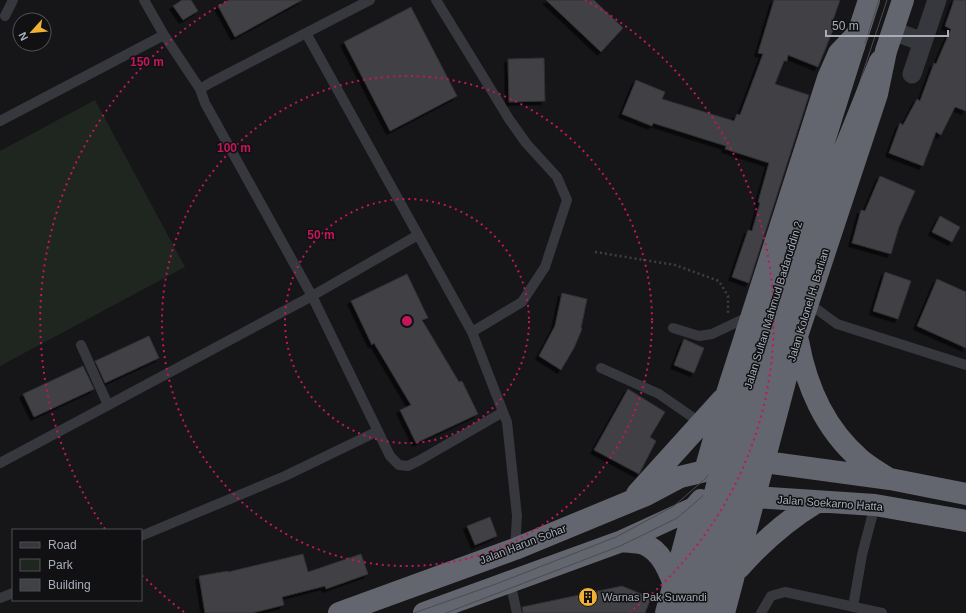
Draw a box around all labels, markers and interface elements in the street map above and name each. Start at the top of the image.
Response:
north arrow [12,12,52,52]
scale bar [826,12,948,38]
text: 50 m [832,19,859,33]
text: N [16,30,30,43]
text: 150 m [130,55,164,69]
text: 100 m [217,141,251,155]
street label: Jalan Sultan Mahmud Badaruddin 2 [742,220,804,390]
text: 50 m [307,228,335,242]
street label: Jalan Kolonel H. Barlian [785,247,831,363]
centre of rings [400,314,414,328]
street label: Jalan Soekarno Hatta [777,493,884,513]
street label: Jalan Harun Sohar [478,522,568,566]
legend [12,529,142,601]
text: Road [48,538,77,552]
text: Park [48,558,74,572]
text: Building [48,578,91,592]
building icon: Warnas Pak Suwandi [577,586,599,608]
place label: Warnas Pak Suwandi [602,591,707,603]

